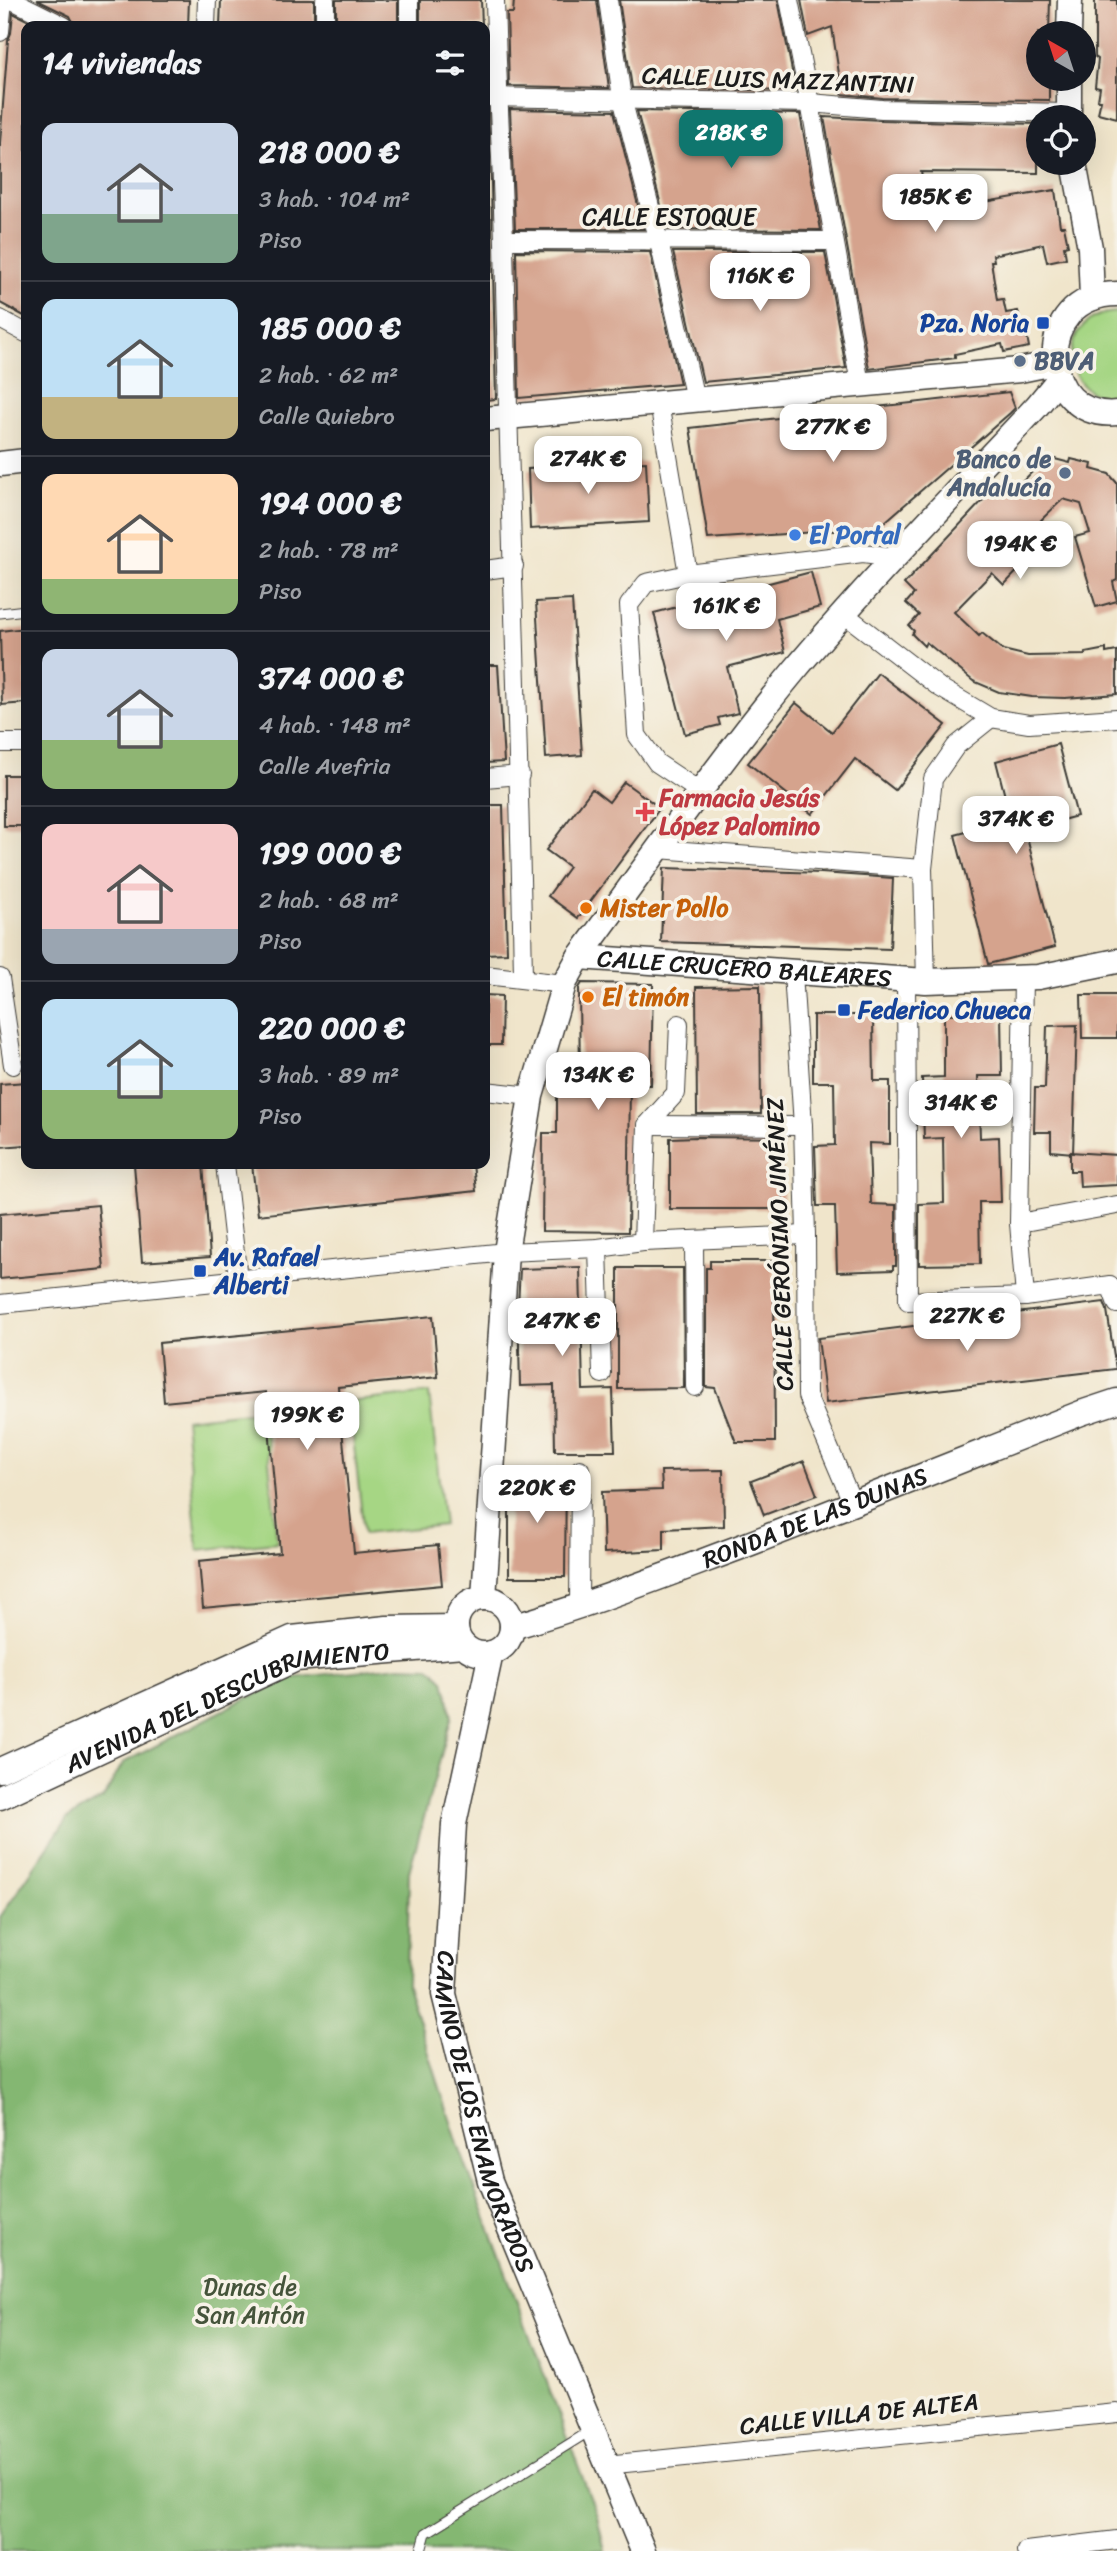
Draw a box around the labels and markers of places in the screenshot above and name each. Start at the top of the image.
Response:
pin: 218K € [674,110,788,170]
pin: 185K € [878,174,992,234]
pin: 116K € [703,254,817,313]
place label: Pza. Noria [920,302,1029,344]
marker: Pza. Noria [1035,315,1051,331]
place label: BBVA [1034,340,1095,382]
marker: BBVA [1012,353,1028,369]
pin: 277K € [776,405,890,464]
pin: 274K € [531,436,645,496]
place label: Banco de Andalucía [946,438,1052,508]
marker: Banco de Andalucía [1057,465,1073,481]
place label: El Portal [809,514,902,556]
pin: 194K € [963,522,1077,581]
marker: El Portal [787,527,803,543]
pin: 161K € [669,584,783,643]
place label: Farmacia Jesús López Palomino [658,777,821,847]
pin: 374K € [959,796,1073,856]
marker: Farmacia Jesús López Palomino [637,804,653,820]
place label: Mister Pollo [599,887,729,929]
marker: Mister Pollo [578,900,594,916]
place label: El timón [602,976,689,1018]
marker: El timón [580,989,596,1005]
place label: Federico Chueca [857,989,1031,1031]
marker: Federico Chueca [836,1002,852,1018]
pin: 134K € [541,1052,655,1112]
pin: 314K € [904,1080,1018,1140]
place label: Av. Rafael Alberti [213,1236,321,1306]
marker: Av. Rafael Alberti [192,1263,208,1279]
pin: 227K € [910,1294,1024,1353]
pin: 247K € [505,1298,619,1358]
pin: 199K € [250,1392,364,1452]
pin: 220K € [480,1466,594,1525]

